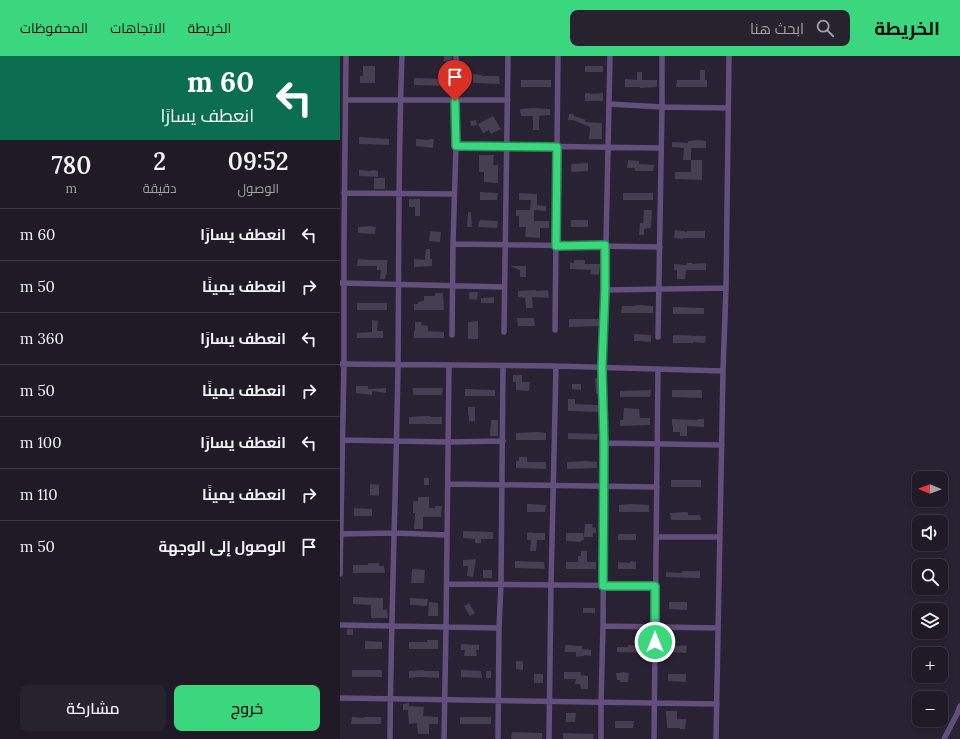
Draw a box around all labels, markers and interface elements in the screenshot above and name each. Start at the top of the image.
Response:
search box [570,10,850,46]
text: الخريطة [874,16,940,40]
icon: search [814,17,836,39]
text: المحفوظات [20,19,88,37]
text: الاتجاهات [110,19,166,37]
text: الخريطة [188,19,231,37]
text: ابحث هنا [750,19,804,38]
pin [438,60,472,101]
text: 60 m [187,64,254,100]
icon: arrive [444,66,466,88]
icon: left [268,72,320,124]
text: انعطف يسارًا [161,104,254,127]
text: 2 [153,146,166,177]
text: 09:52 [228,146,289,177]
text: 780 [51,150,91,181]
text: m [66,180,77,197]
text: دقيقة [143,180,177,197]
text: الوصول [238,180,279,197]
icon: left [298,224,320,246]
text: 60 m [20,225,55,244]
text: انعطف يسارًا [200,225,286,244]
icon: right [298,276,320,298]
text: 50 m [20,277,55,296]
text: انعطف يمينًا [202,277,286,296]
icon: left [298,328,320,350]
text: 360 m [20,329,64,348]
text: انعطف يسارًا [200,329,286,348]
icon: right [298,380,320,402]
text: 50 m [20,381,55,400]
text: انعطف يمينًا [202,381,286,400]
icon: left [298,432,320,454]
text: 100 m [20,433,61,452]
text: انعطف يسارًا [200,433,286,452]
north arrow [912,471,948,507]
map controls [912,471,948,727]
icon: right [298,484,320,506]
text: 110 m [20,485,58,504]
text: انعطف يمينًا [202,485,286,504]
button: sound [912,515,948,551]
icon: arrive [298,536,320,558]
text: 50 m [20,537,55,556]
text: الوصول إلى الوجهة [159,537,286,556]
button: search [912,559,948,595]
button: layers [912,603,948,639]
position arrow [634,621,676,663]
button: + [912,647,948,683]
button: مشاركة [20,685,166,731]
button: خروج [174,685,320,731]
button: − [912,691,948,727]

